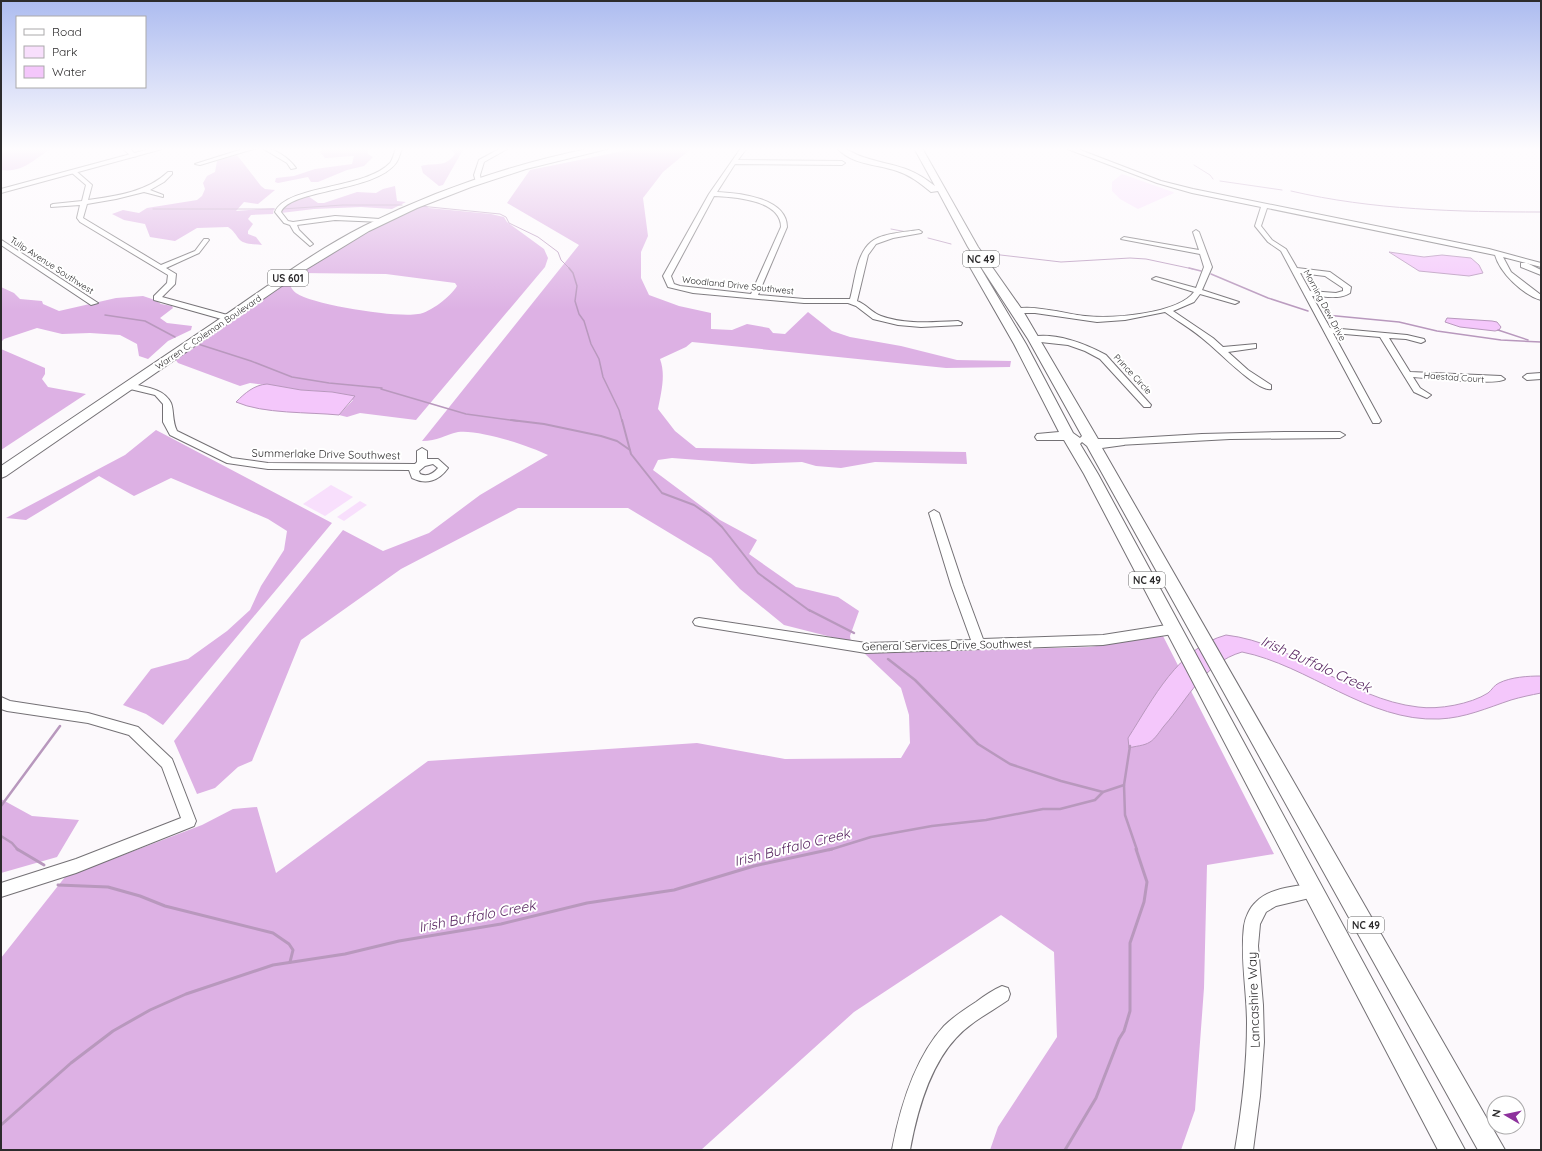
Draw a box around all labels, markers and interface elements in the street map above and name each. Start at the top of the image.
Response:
legend [16,16,146,88]
text: Road [52,24,82,39]
text: Park [52,44,77,59]
text: Water [52,64,87,79]
street label: Tulip Avenue Southwest [8,234,96,296]
road number: NC 49 [963,251,999,267]
street label: Morning Dew Drive [1302,267,1348,343]
road number: US 601 [268,270,308,286]
street label: Woodland Drive Southwest [681,274,795,296]
street label: Warren C. Coleman Boulevard [153,292,263,372]
street label: Prince Circle [1112,352,1154,396]
street label: Haestad Court [1423,369,1485,385]
street label: Summerlake Drive Southwest [251,446,401,462]
road number: NC 49 [1129,572,1165,588]
water label: Irish Buffalo Creek [1258,632,1375,697]
street label: General Services Drive Southwest [862,637,1032,653]
water label: Irish Buffalo Creek [732,824,853,870]
water label: Irish Buffalo Creek [417,896,538,936]
road number: NC 49 [1348,917,1384,933]
street label: Lancashire Way [1243,952,1263,1048]
north arrow [1486,1095,1526,1135]
text: N [1489,1108,1504,1119]

